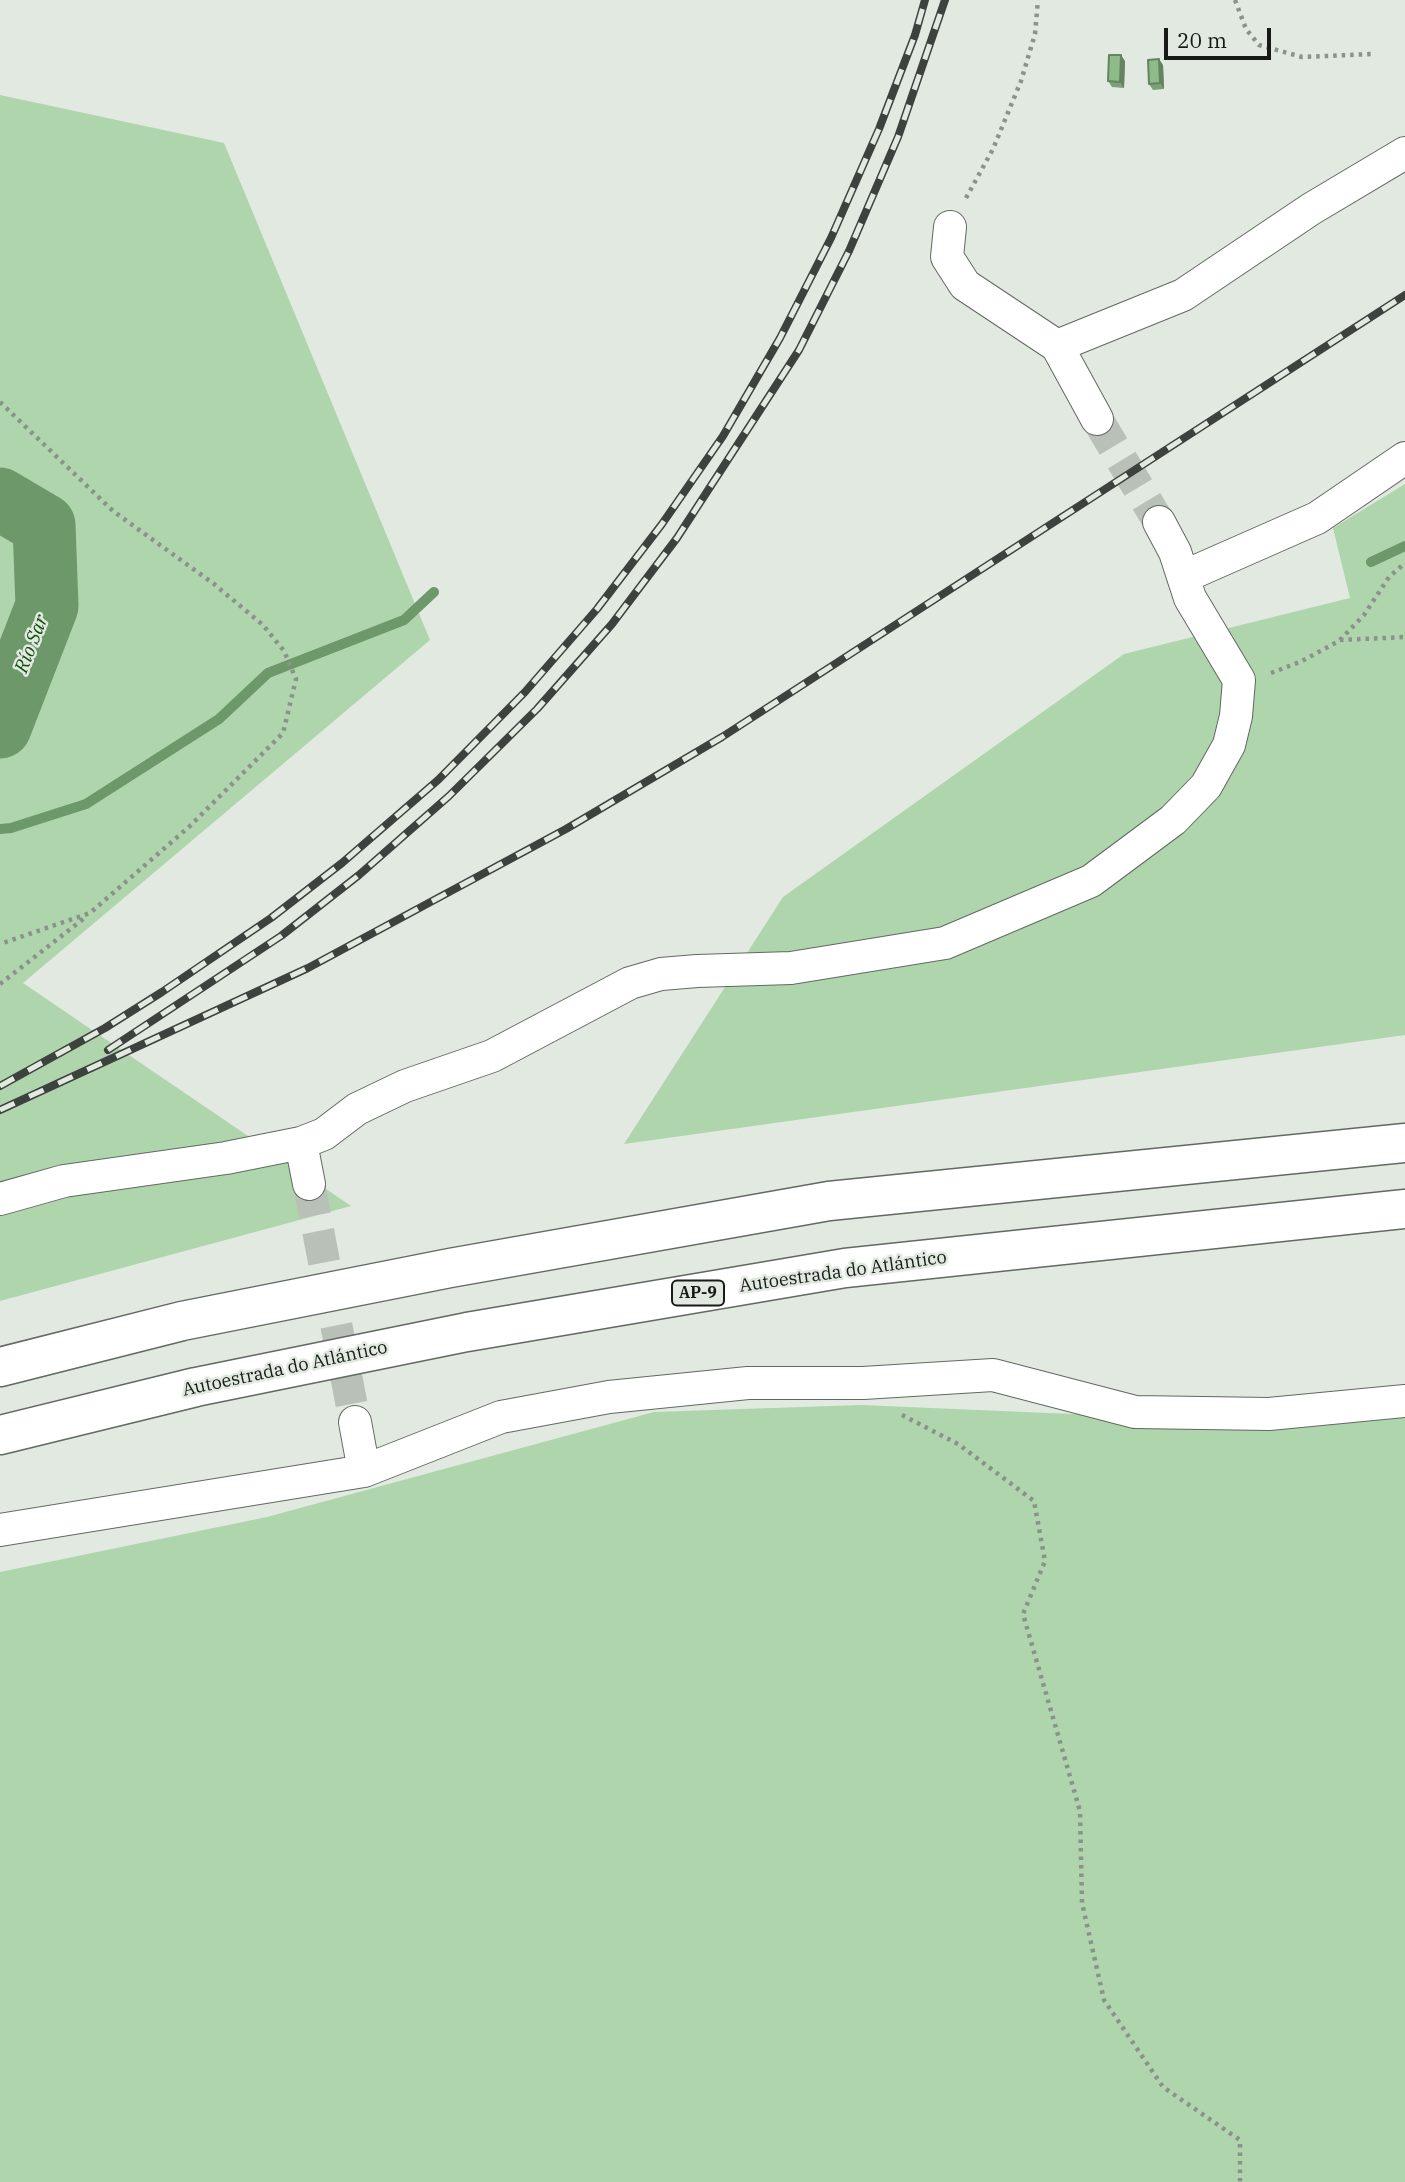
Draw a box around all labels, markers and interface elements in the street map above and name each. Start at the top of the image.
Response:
scale bar [1167,14,1274,58]
text: 20 m [1177,26,1227,54]
water label: Río Sar [11,612,53,676]
street label: Autoestrada do Atlántico [738,1247,948,1297]
road number: AP-9 [672,1280,724,1306]
street label: Autoestrada do Atlántico [181,1337,389,1401]

